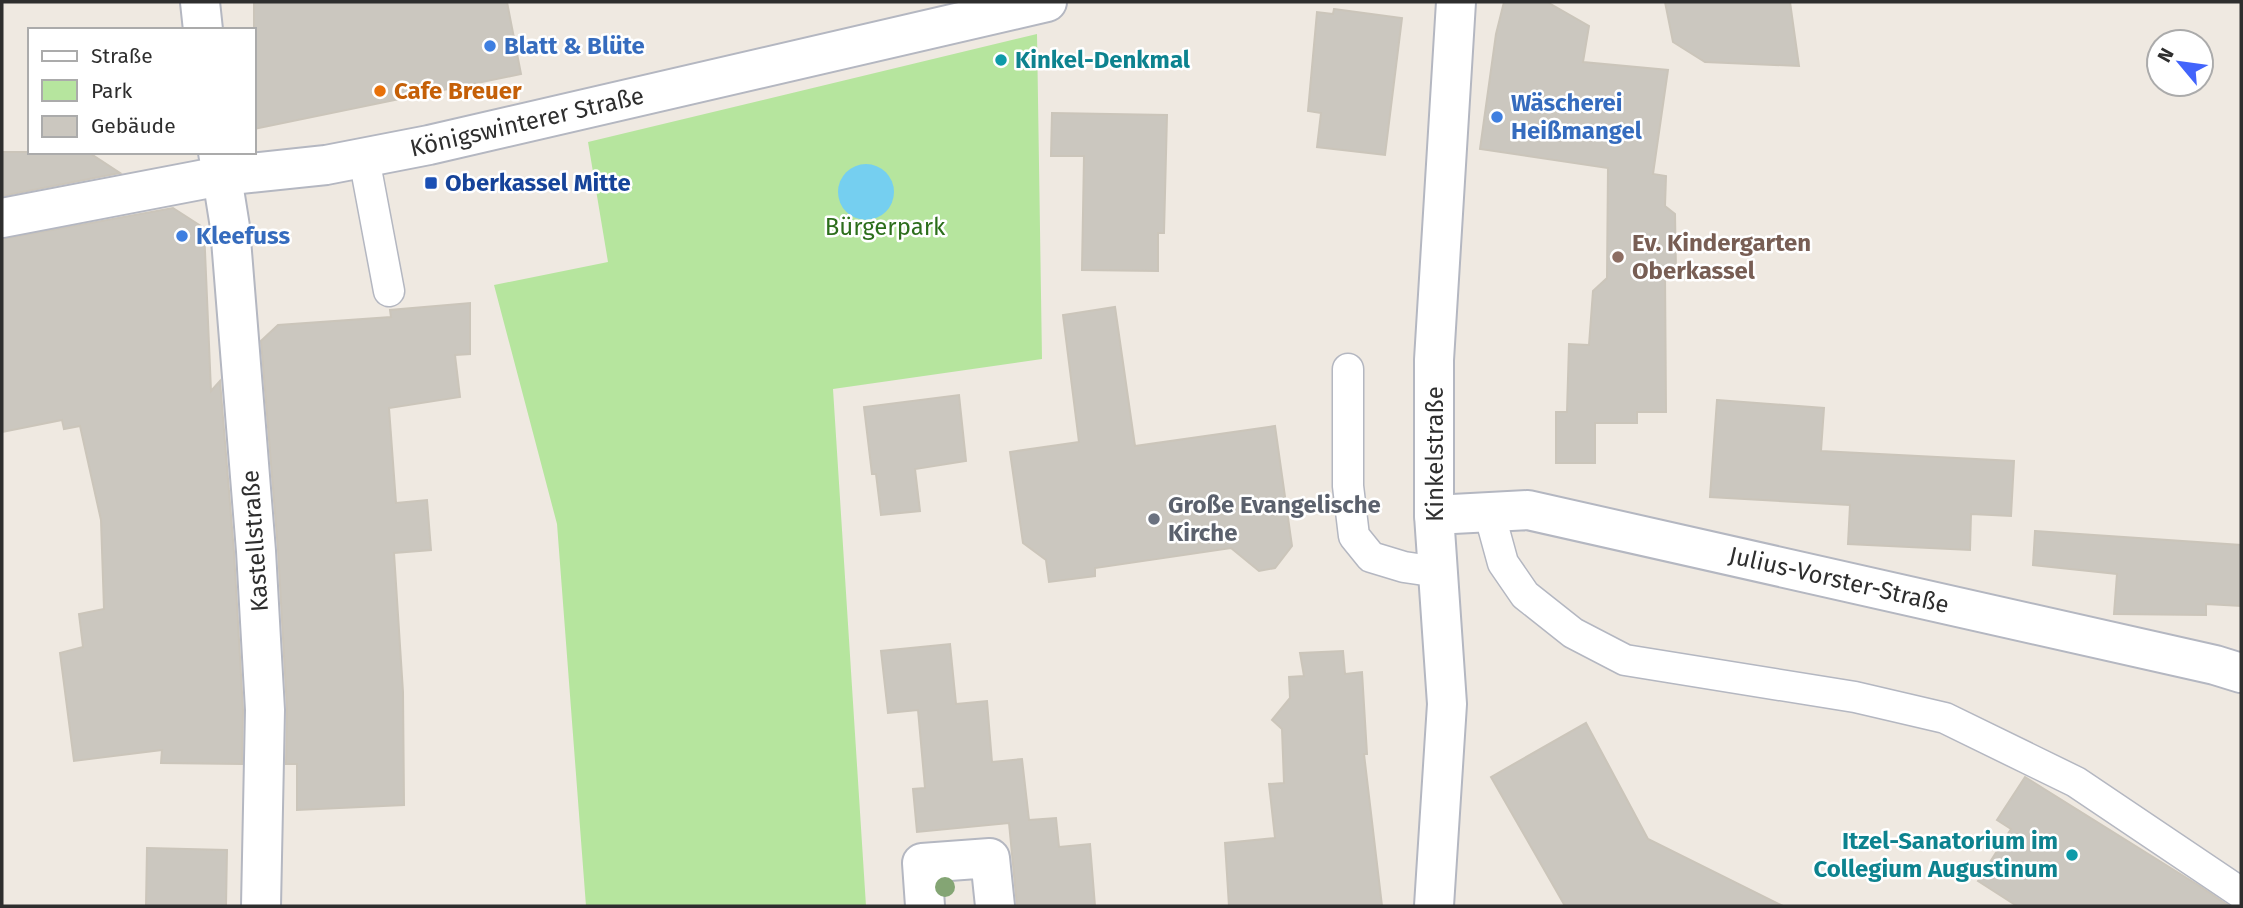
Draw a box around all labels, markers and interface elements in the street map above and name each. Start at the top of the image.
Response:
legend [28,28,256,154]
north arrow [2145,28,2215,98]
place label: Blatt & Blüte [504,32,645,60]
marker: Blatt & Blüte [482,38,498,54]
text: Straße [91,43,153,69]
text: N [2152,44,2179,66]
place label: Kinkel-Denkmal [1015,46,1191,74]
marker: Kinkel-Denkmal [993,52,1009,68]
place label: Cafe Breuer [394,77,522,105]
text: Park [91,78,133,104]
street label: Königswinterer Straße [407,81,647,163]
marker: Cafe Breuer [372,83,388,99]
place label: Wäscherei Heißmangel [1511,89,1643,145]
marker: Wäscherei Heißmangel [1489,109,1505,125]
text: Gebäude [91,113,176,139]
place label: Oberkassel Mitte [445,169,631,197]
marker: Oberkassel Mitte [423,175,439,191]
park label: Bürgerpark [825,213,946,241]
place label: Kleefuss [196,222,290,250]
marker: Kleefuss [174,228,190,244]
place label: Ev. Kindergarten Oberkassel [1632,229,1811,285]
marker: Ev. Kindergarten Oberkassel [1610,249,1626,265]
street label: Kinkelstraße [1421,386,1449,522]
street label: Kastellstraße [236,469,274,613]
place label: Große Evangelische Kirche [1168,491,1381,547]
marker: Große Evangelische Kirche [1146,511,1162,527]
street label: Julius-Vorster-Straße [1726,541,1952,619]
place label: Itzel-Sanatorium im Collegium Augustinum [1814,827,2058,883]
marker: Itzel-Sanatorium im Collegium Augustinum [2064,847,2080,863]

